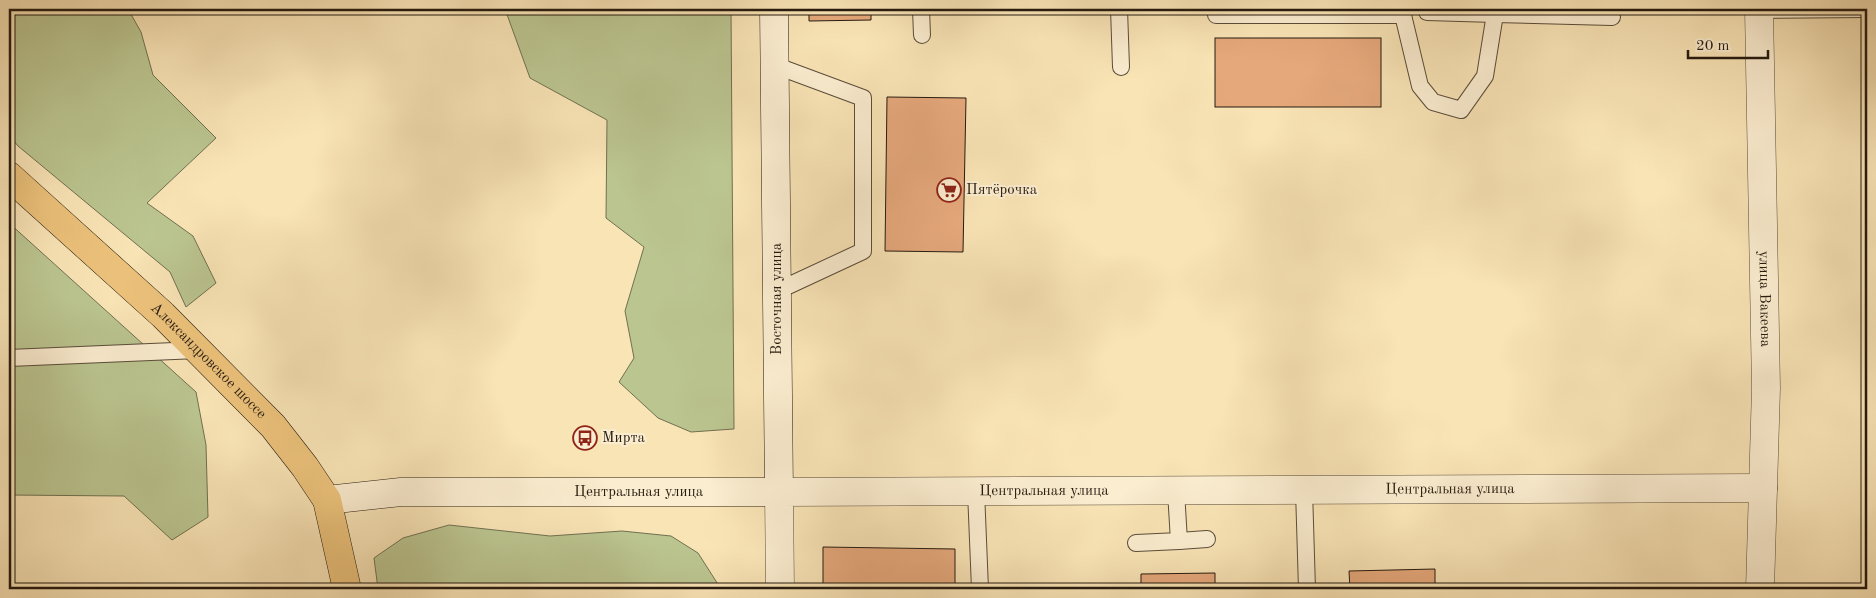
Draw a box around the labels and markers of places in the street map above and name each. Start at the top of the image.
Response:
supermarket icon: Пятёрочка [936,177,962,203]
place label: Пятёрочка [966,183,1038,198]
bus stop icon: Мирта [572,425,598,451]
place label: Мирта [602,431,645,446]

